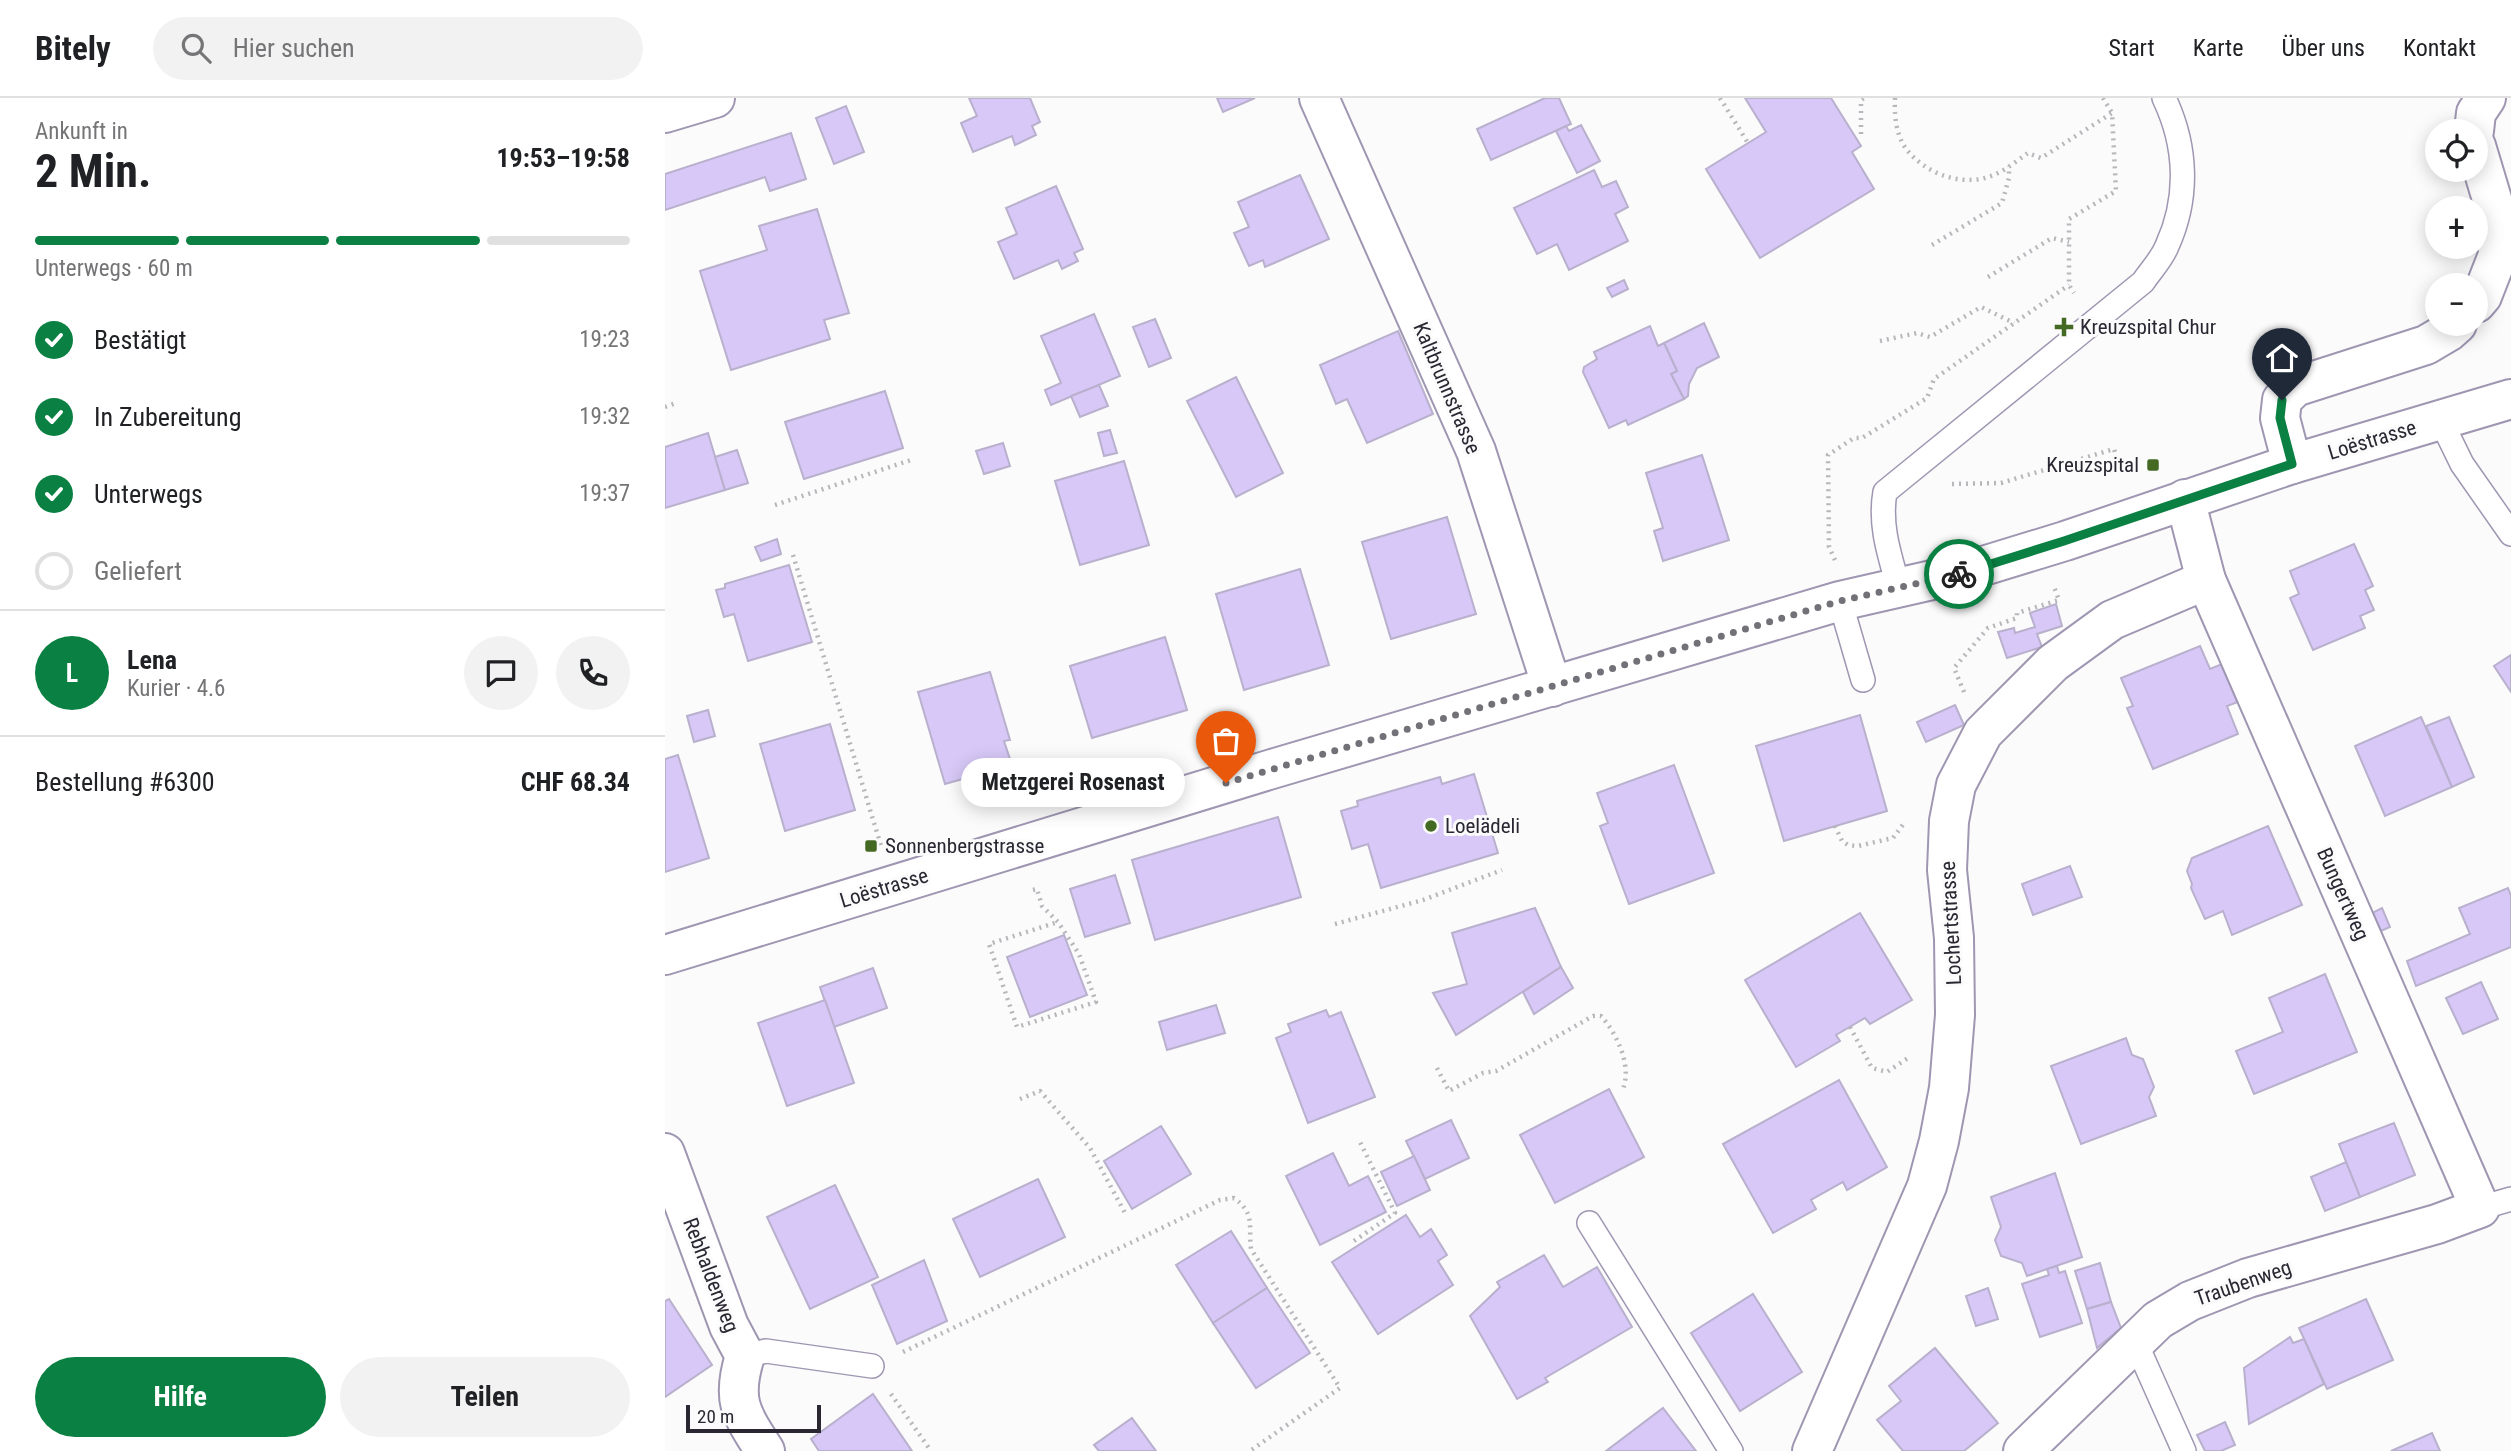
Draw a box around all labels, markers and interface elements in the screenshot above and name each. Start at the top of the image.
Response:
search box [153,17,643,80]
text: Bitely [35,29,111,68]
icon: search [177,29,215,67]
text: Hier suchen [233,33,355,63]
text: Start [2109,34,2155,62]
text: Karte [2193,34,2243,62]
text: Über uns [2281,34,2365,62]
text: Kontakt [2403,34,2476,62]
text: Ankunft in [35,118,128,145]
map controls [2425,119,2488,336]
button: locate [2425,119,2488,182]
text: 19:53–19:58 [496,143,630,173]
text: 2 Min. [35,144,151,198]
button: + [2425,196,2488,259]
text: Unterwegs · 60 m [35,255,193,282]
button: − [2425,273,2488,336]
place label: Kreuzspital Chur [2080,315,2216,339]
marker: Kreuzspital Chur [2054,317,2074,337]
street label: Kaltbrunnstrasse [1408,319,1486,458]
icon: check [35,321,73,359]
text: Bestätigt [94,325,187,355]
text: 19:23 [579,326,630,353]
pin [2252,328,2312,400]
icon: home [2263,339,2301,377]
icon: check [35,398,73,436]
text: In Zubereitung [94,402,242,432]
text: 19:32 [579,403,630,430]
street label: Loëstrasse [2325,415,2419,465]
place label: Kreuzspital [2046,453,2139,477]
marker: Kreuzspital [2145,457,2161,473]
icon: check [35,475,73,513]
text: Unterwegs [94,479,203,509]
text: 19:37 [579,480,630,507]
courier [1924,539,1994,609]
icon: bike [1940,555,1978,593]
text: Geliefert [94,556,182,586]
button: chat [464,636,538,710]
button: phone [556,636,630,710]
text: Lena [127,645,177,675]
text: L [66,658,78,688]
text: Kurier · 4.6 [127,675,225,702]
pin [1196,711,1256,783]
icon: bag [1207,722,1245,760]
callout: Metzgerei Rosenast [960,758,1184,808]
text: Bestellung #6300 [35,767,215,797]
text: CHF 68.34 [521,767,630,797]
text: Metzgerei Rosenast [981,769,1165,796]
place label: Loelädeli [1445,814,1520,838]
marker: Loelädeli [1423,818,1439,834]
place label: Sonnenbergstrasse [885,834,1045,858]
marker: Sonnenbergstrasse [863,838,879,854]
street label: Bungertweg [2312,844,2374,944]
street label: Lochertstrasse [1936,860,1966,986]
street label: Loëstrasse [837,863,931,913]
street label: Rebhaldenweg [678,1214,744,1336]
street label: Traubenweg [2192,1255,2294,1311]
button: Hilfe [35,1357,326,1437]
button: Teilen [340,1357,630,1437]
scale bar [686,1402,821,1434]
text: 20 m [697,1405,734,1428]

